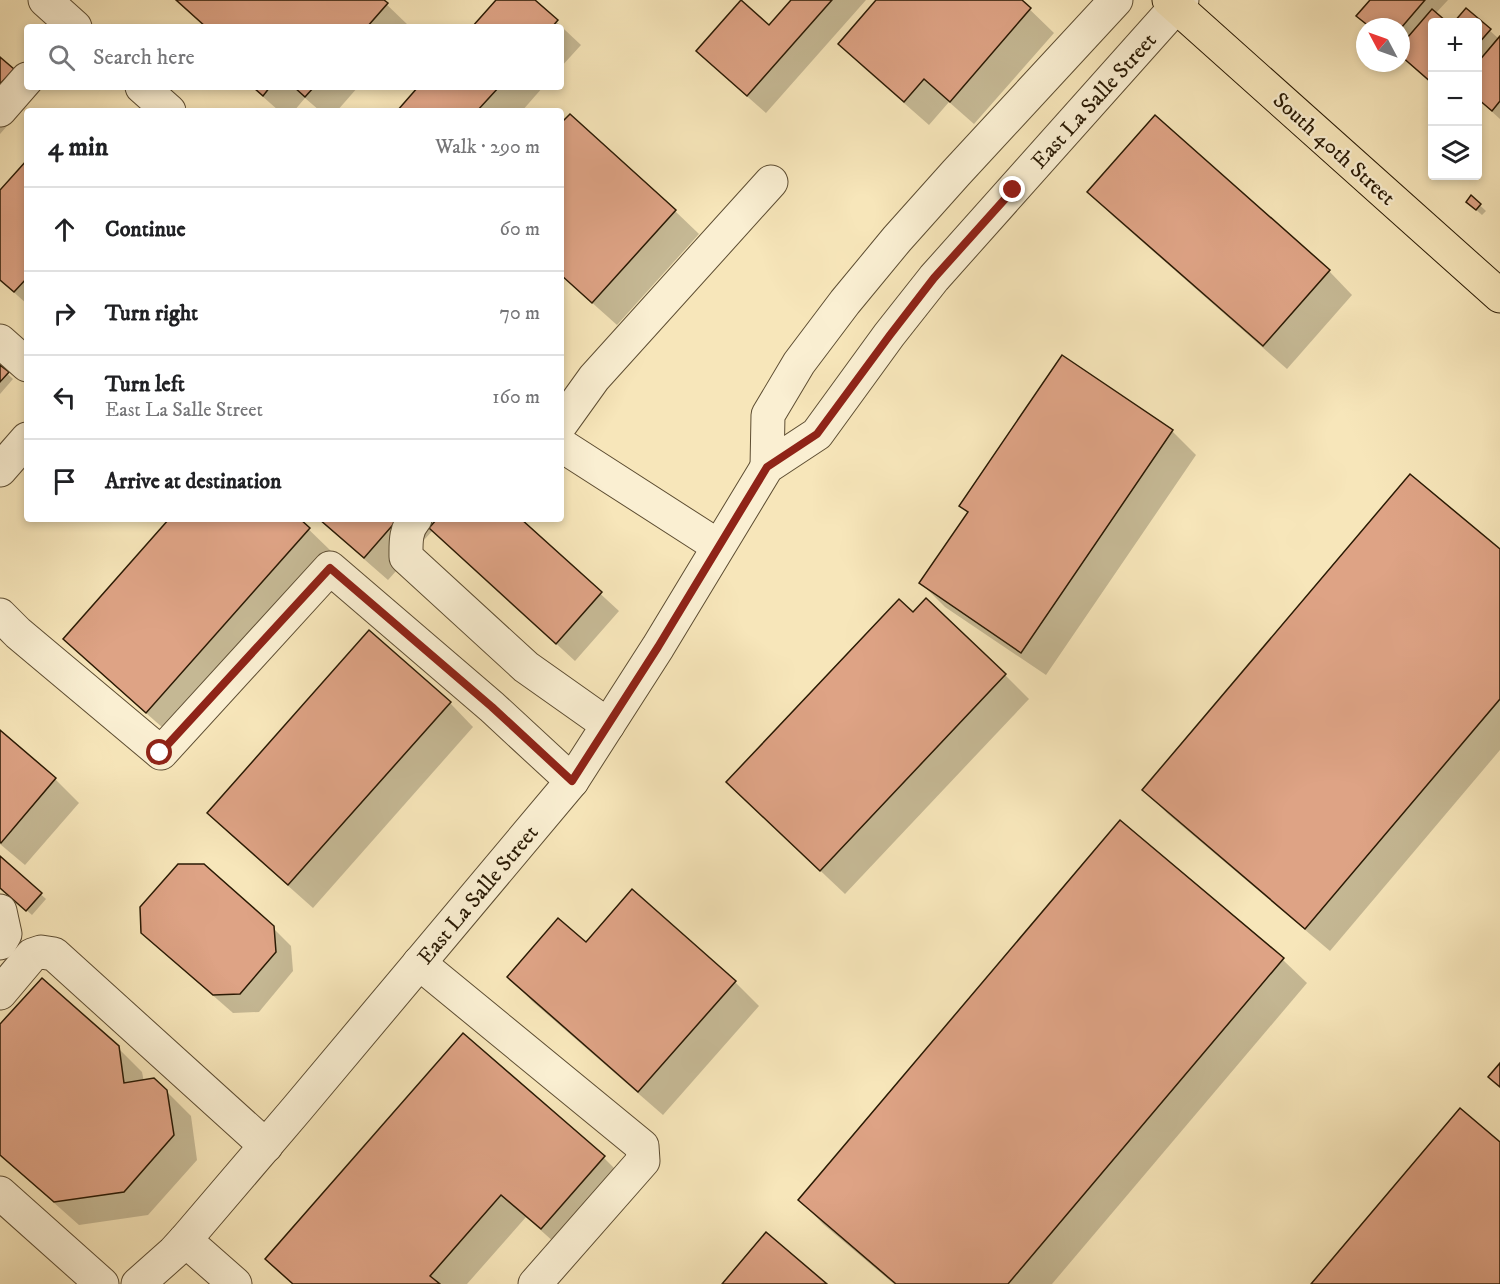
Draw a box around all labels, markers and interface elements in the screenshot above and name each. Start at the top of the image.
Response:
north arrow [1356,18,1410,72]
map controls [1428,18,1482,180]
button: + [1428,18,1482,72]
search box [24,24,564,90]
street label: East La Salle Street [1026,27,1162,175]
icon: search [45,41,78,74]
text: Search here [93,44,195,71]
button: − [1428,72,1482,126]
street label: South 40th Street [1267,87,1401,211]
button: layers [1428,126,1482,180]
text: 4 min [48,131,108,164]
text: Walk · 290 m [435,135,540,160]
route end [999,176,1025,202]
icon: ahead [48,213,81,246]
text: Continue [105,216,186,243]
text: 60 m [500,217,540,242]
icon: right [48,297,81,330]
text: Turn right [105,300,198,327]
text: 70 m [499,301,540,326]
text: Turn left [105,371,185,398]
icon: left [48,381,81,414]
text: 160 m [492,385,540,410]
text: East La Salle Street [105,398,263,423]
icon: arrive [48,465,81,498]
text: Arrive at destination [105,468,282,495]
route start [146,739,172,765]
street label: East La Salle Street [412,820,544,970]

